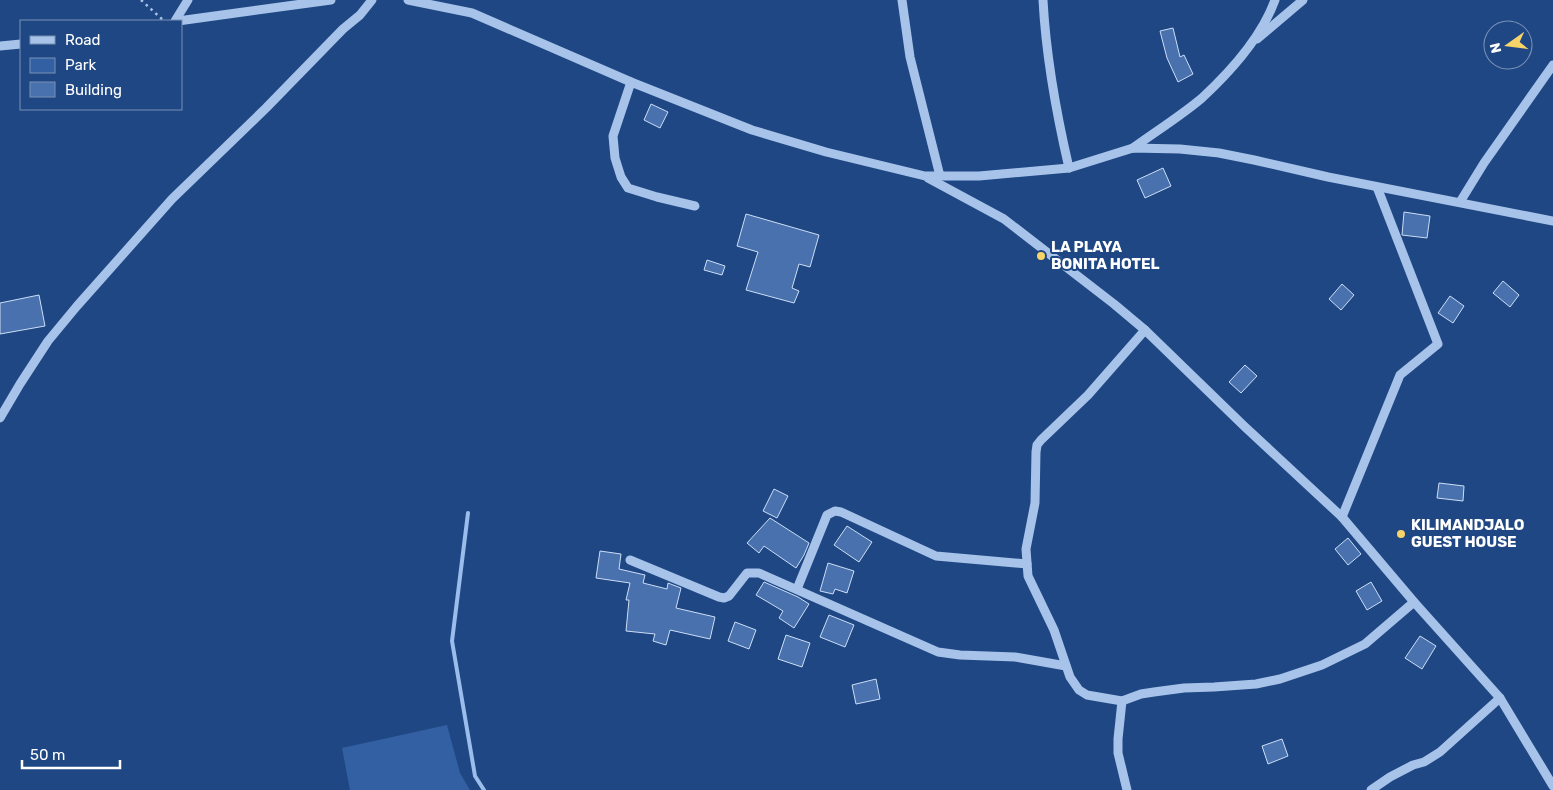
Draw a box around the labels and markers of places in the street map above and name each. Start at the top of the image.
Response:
place label: LA PLAYA BONITA HOTEL [1051,238,1160,273]
marker: LA PLAYA BONITA HOTEL [1035,250,1047,262]
place label: KILIMANDJALO GUEST HOUSE [1411,516,1524,551]
marker: KILIMANDJALO GUEST HOUSE [1395,528,1407,540]

